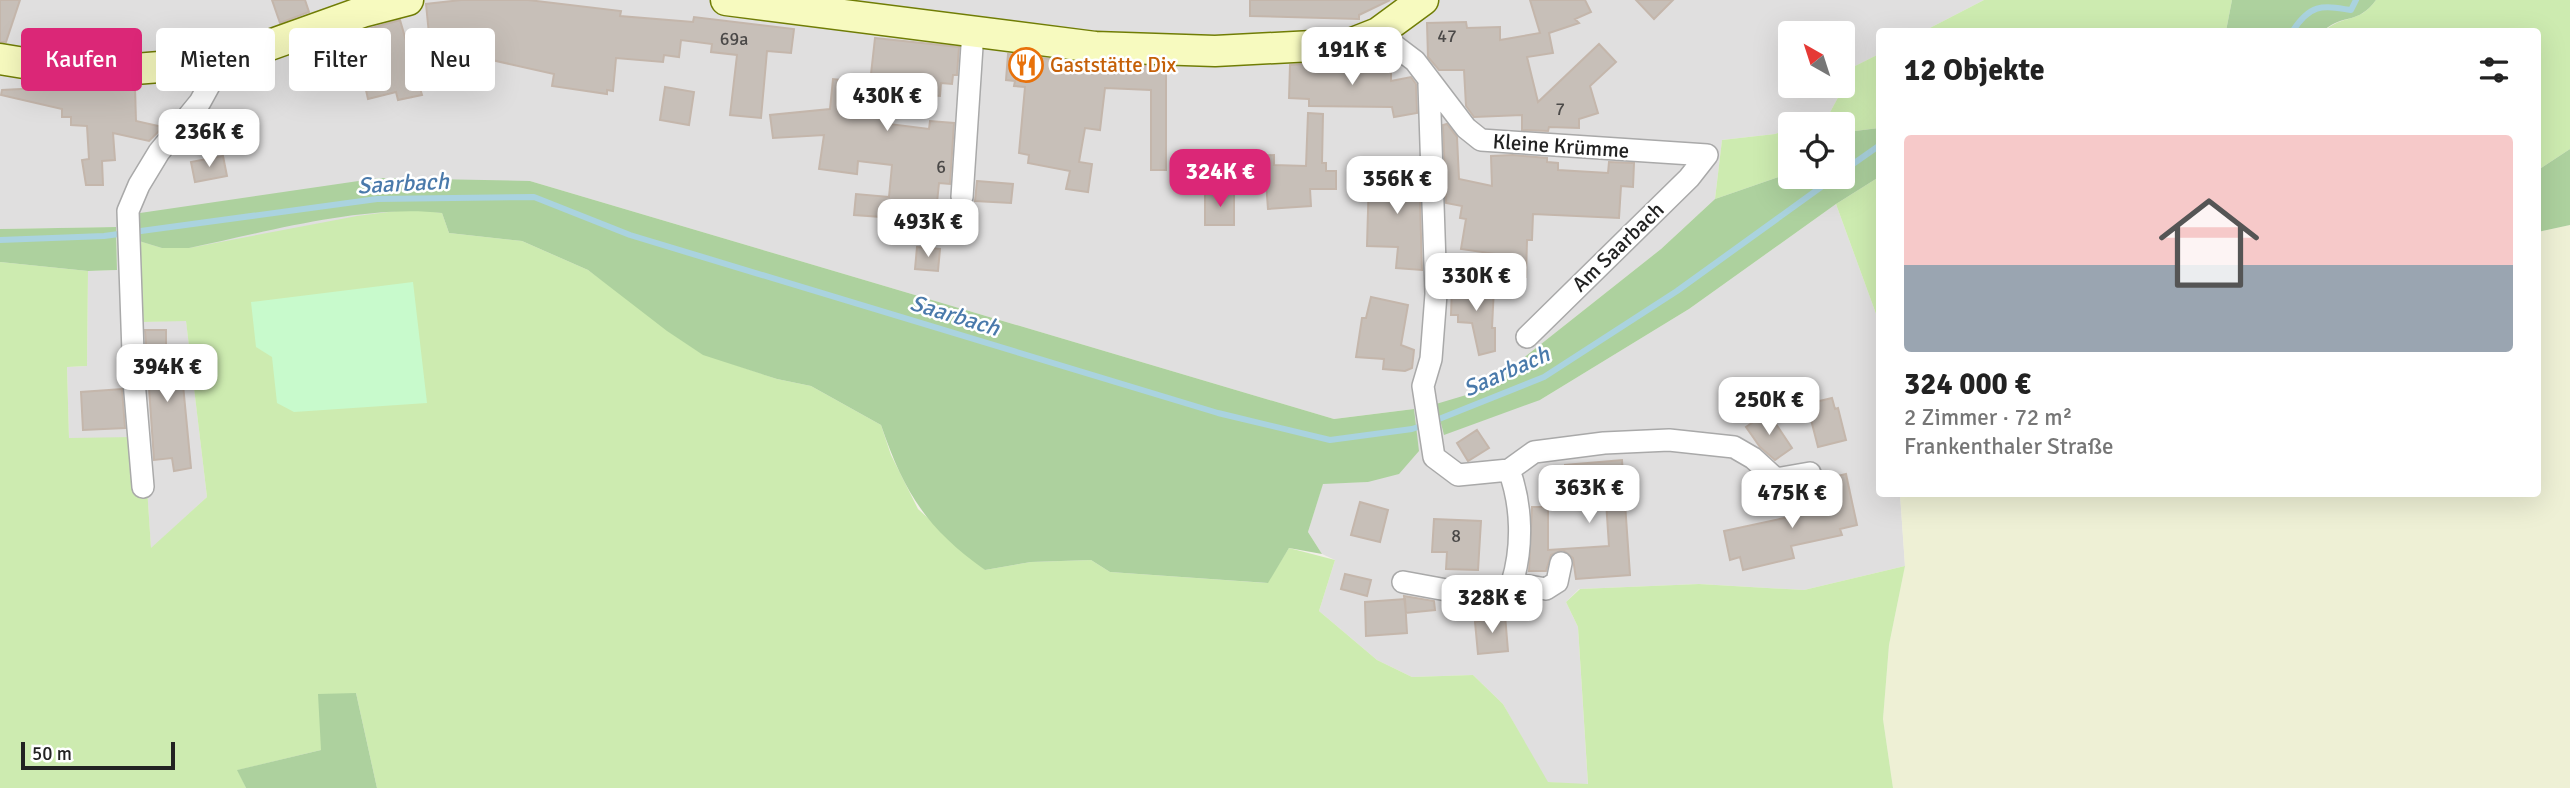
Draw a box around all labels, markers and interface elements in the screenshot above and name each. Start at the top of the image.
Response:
north arrow [1778,21,1855,98]
map controls [1778,21,1855,189]
house number: 47 [1437,25,1457,47]
chip: Kaufen [21,28,142,91]
chip: Mieten [156,28,275,91]
chip: Filter [289,28,391,91]
chip: Neu [405,28,495,91]
house number: 69a [720,28,748,50]
pin: 191K € [1295,28,1409,87]
text: 191K € [1317,35,1387,64]
restaurant icon: Gaststätte Dix [1007,46,1045,84]
icon: filters [2475,51,2513,89]
place label: Gaststätte Dix [1050,52,1176,78]
text: 12 Objekte [1904,52,2045,89]
pin: 430K € [830,74,944,133]
text: 430K € [852,81,922,110]
house number: 7 [1555,98,1565,120]
pin: 236K € [152,110,266,169]
button: locate [1778,112,1855,189]
text: 236K € [174,117,244,146]
street label: Kleine Krümme [1492,128,1630,164]
pin: 324K € [1163,150,1277,209]
house number: 6 [936,156,946,178]
pin: 356K € [1340,156,1454,216]
text: 324K € [1185,157,1255,186]
text: 356K € [1362,164,1432,193]
water label: Saarbach [357,167,451,200]
icon: home [2146,180,2272,306]
street label: Am Saarbach [1567,197,1669,297]
pin: 493K € [871,200,985,259]
text: 493K € [893,207,963,236]
pin: 330K € [1419,254,1533,313]
text: 330K € [1441,261,1511,290]
water label: Saarbach [907,288,1004,343]
water label: Saarbach [1458,339,1555,403]
pin: 394K € [110,344,224,404]
text: 394K € [132,352,202,381]
text: 324 000 € [1904,366,2031,403]
pin: 250K € [1712,378,1826,437]
text: 250K € [1734,385,1804,414]
text: 2 Zimmer · 72 m² [1904,403,2072,432]
text: Frankenthaler Straße [1904,432,2114,461]
pin: 363K € [1532,466,1646,525]
pin: 475K € [1735,470,1849,530]
text: 363K € [1554,473,1624,502]
text: 475K € [1757,478,1827,507]
house number: 8 [1451,525,1461,547]
pin: 328K € [1435,576,1549,635]
text: 328K € [1457,583,1527,612]
scale bar [21,739,175,771]
text: 50 m [32,742,72,766]

